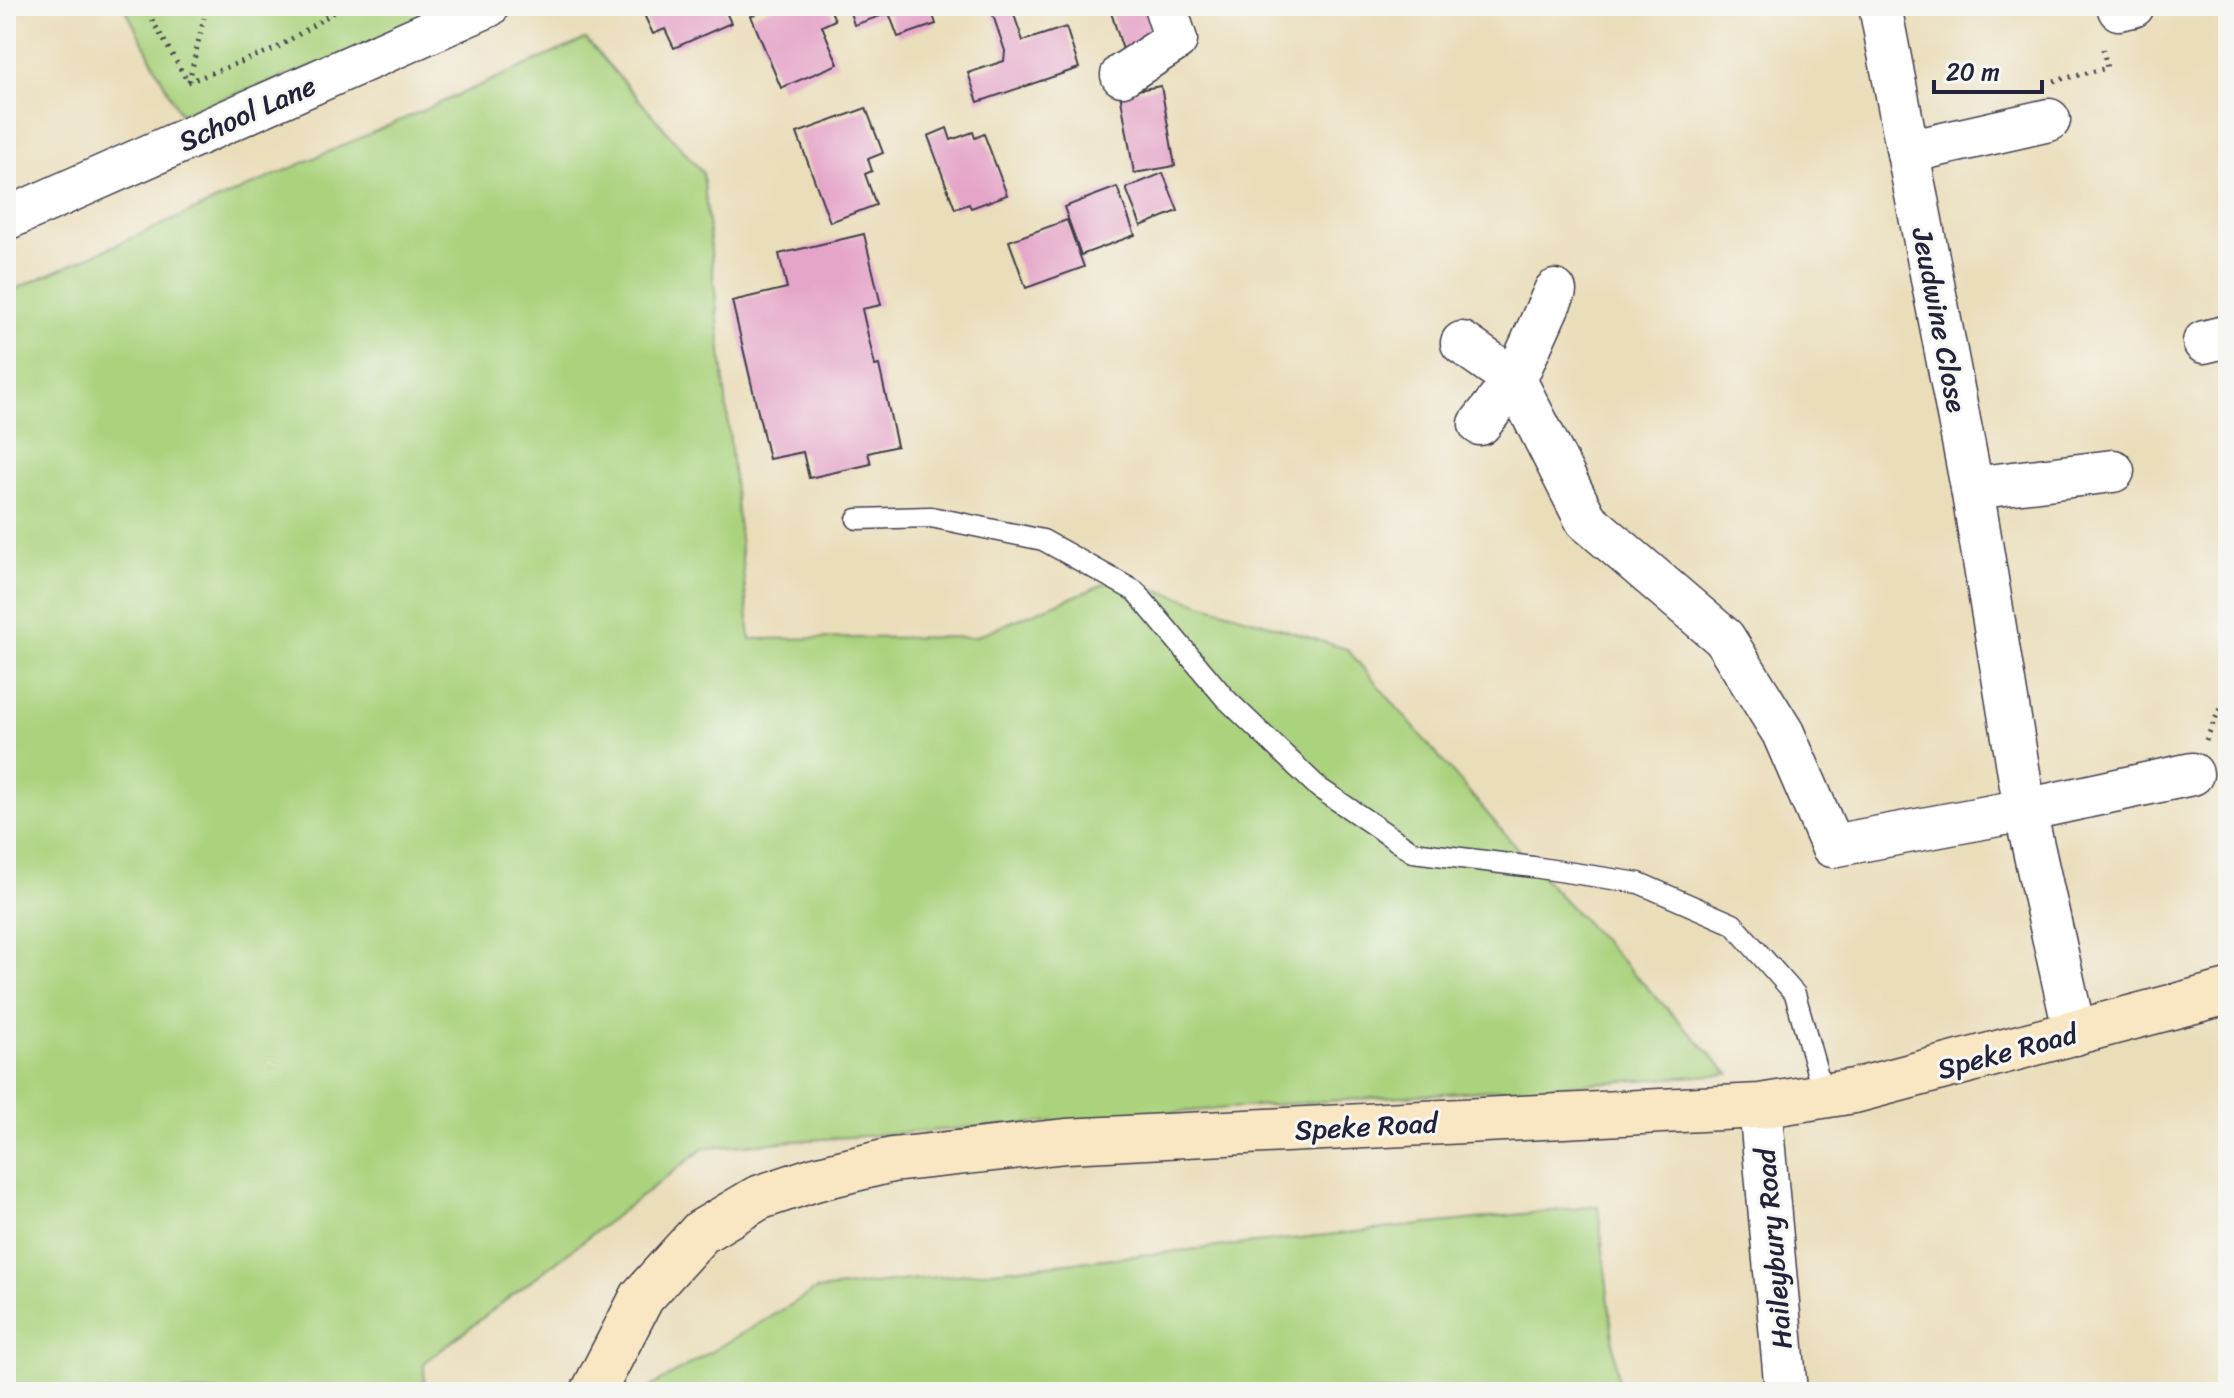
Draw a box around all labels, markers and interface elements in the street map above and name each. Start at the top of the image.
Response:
scale bar [1934,44,2042,94]
text: 20 m [1946,51,2000,93]
street label: School Lane [170,61,324,166]
street label: Jeudwine Close [1897,223,1981,417]
street label: Speke Road [1932,1009,2085,1094]
street label: Speke Road [1293,1098,1441,1155]
street label: Haileybury Road [1740,1145,1807,1351]

